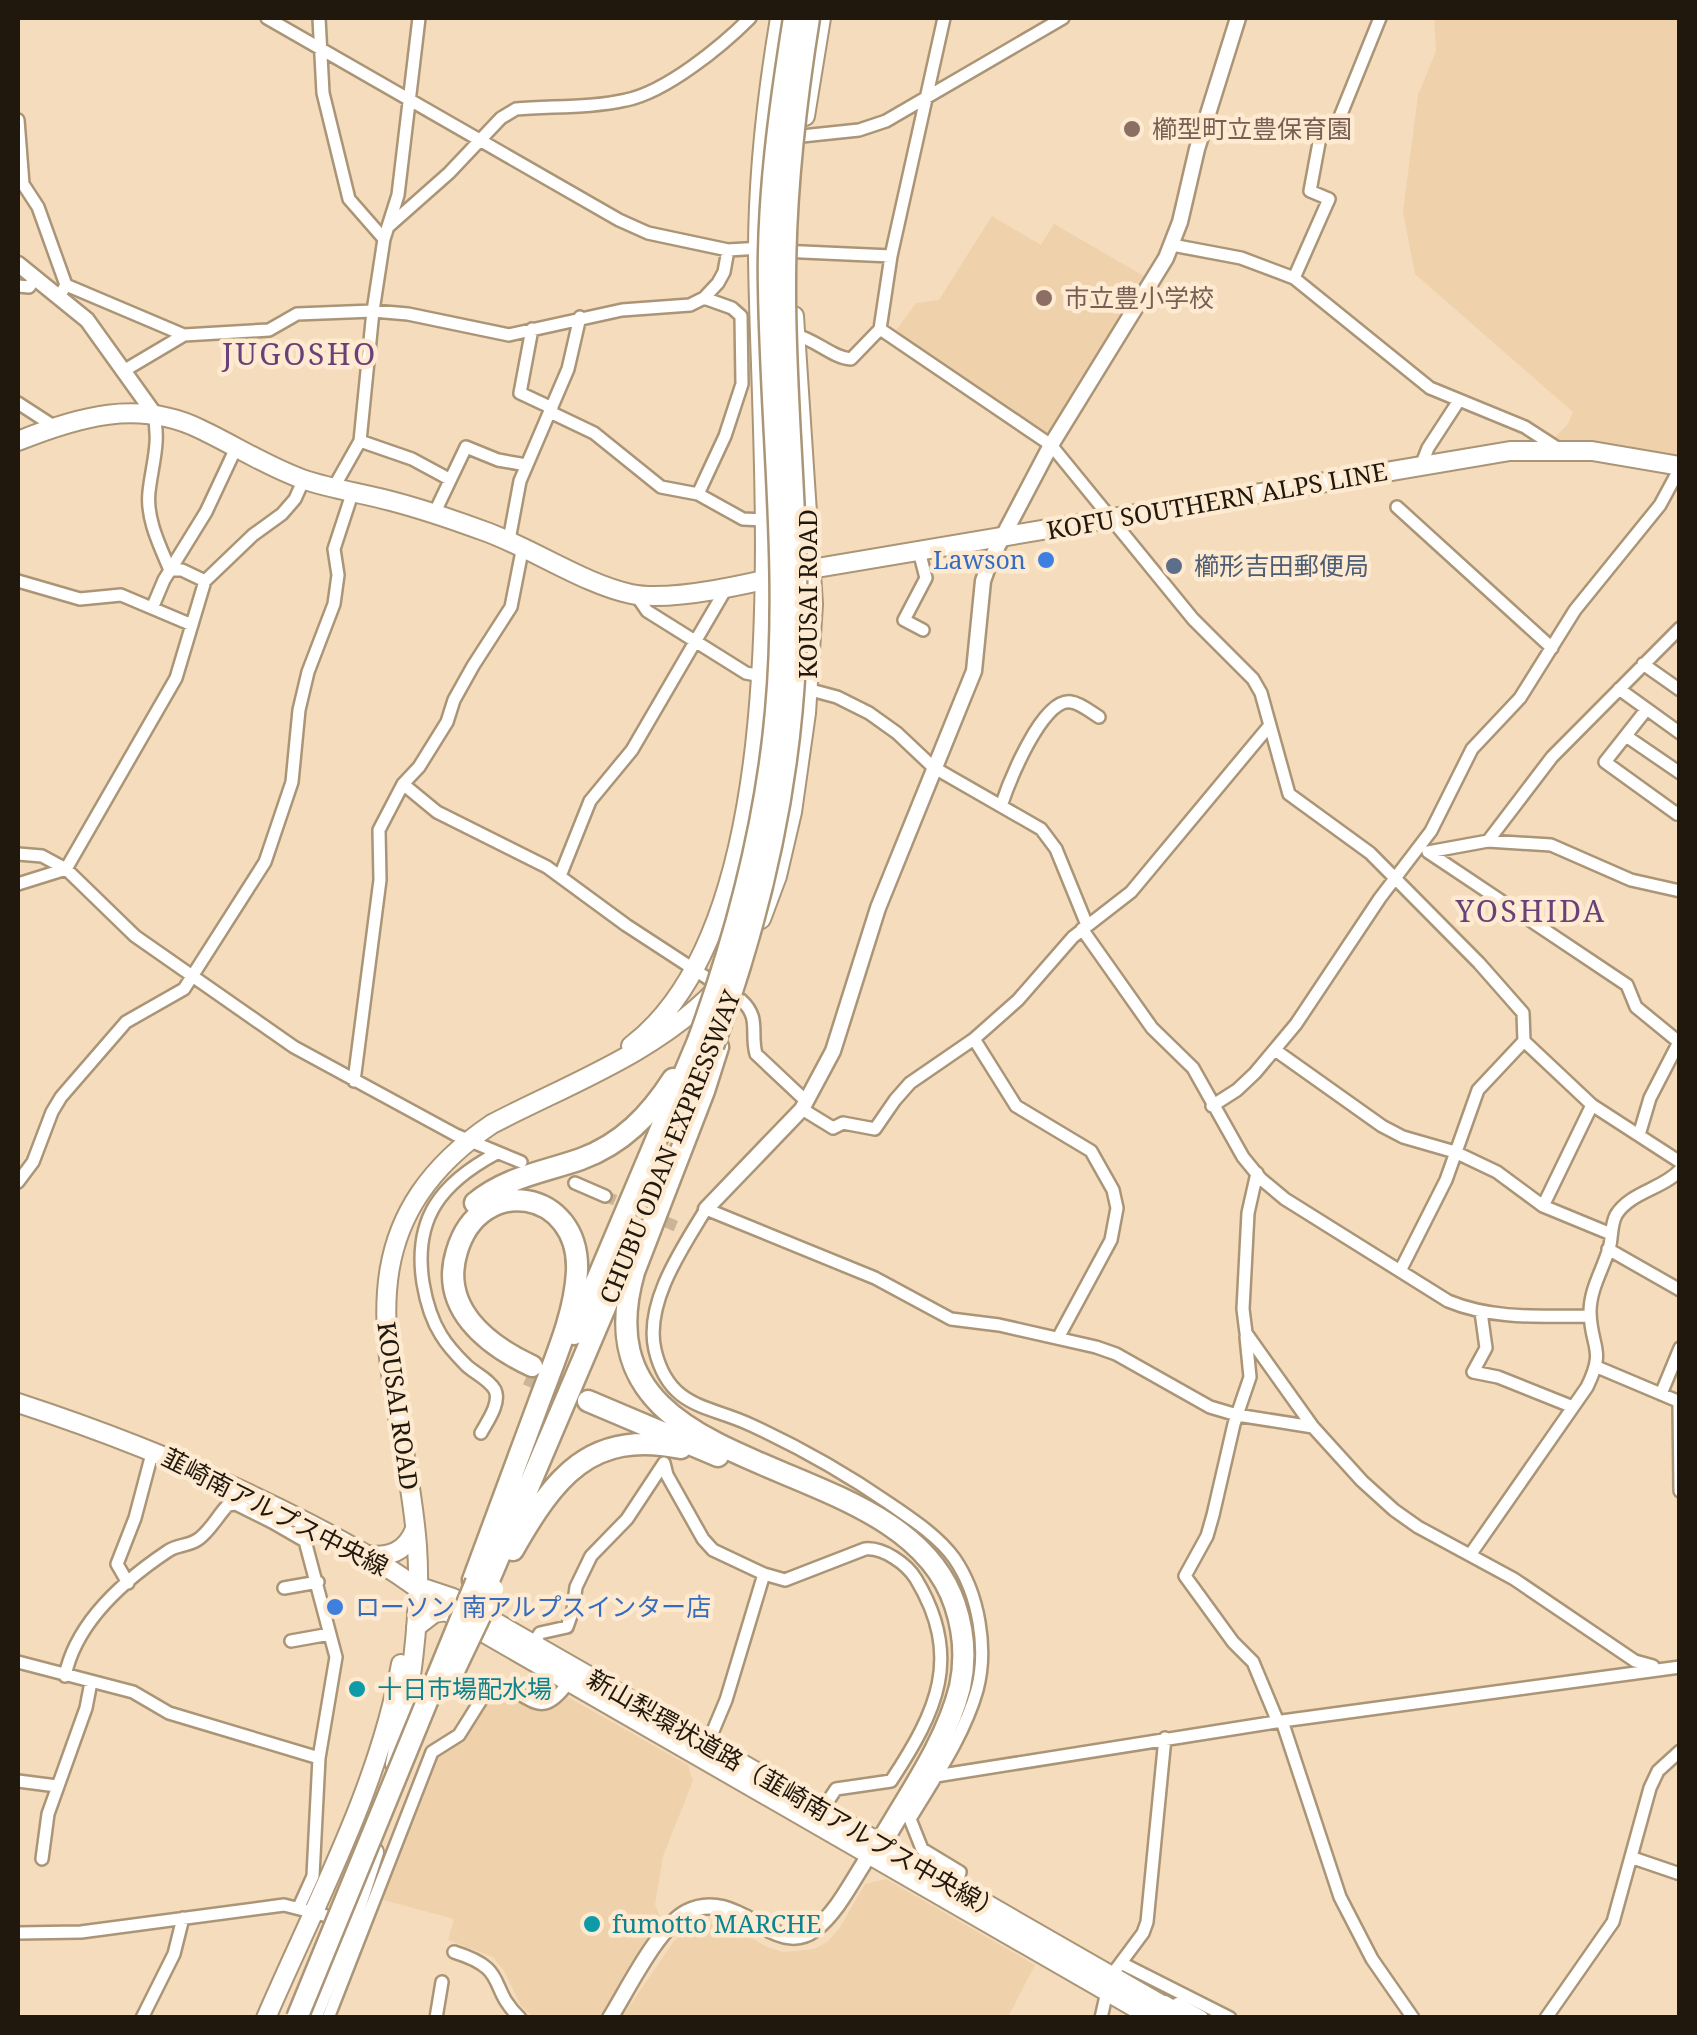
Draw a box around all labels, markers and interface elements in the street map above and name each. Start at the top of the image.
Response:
place label: 櫛型町立豊保育園 [1152,111,1352,145]
marker: 櫛型町立豊保育園 [1121,118,1143,140]
place label: 市立豊小学校 [1064,280,1214,314]
marker: 市立豊小学校 [1033,287,1055,309]
district label: JUGOSHO [221,333,378,374]
street label: KOFU SOUTHERN ALPS LINE [1044,453,1390,547]
street label: KOUSAI ROAD [790,509,824,679]
place label: Lawson [933,542,1026,576]
place label: 櫛形吉田郵便局 [1194,548,1369,582]
marker: Lawson [1035,549,1057,571]
marker: 櫛形吉田郵便局 [1163,555,1185,577]
district label: YOSHIDA [1454,890,1607,931]
street label: CHUBU ODAN EXPRESSWAY [591,985,748,1308]
street label: KOUSAI ROAD [370,1320,428,1492]
street label: 韮崎南アルプス中央線 [156,1439,394,1583]
place label: ローソン 南アルプスインター店 [355,1589,711,1623]
marker: ローソン 南アルプスインター店 [324,1596,346,1618]
street label: 新山梨環状道路（韮崎南アルプス中央線） [581,1661,1010,1928]
place label: 十日市場配水場 [377,1671,552,1705]
marker: 十日市場配水場 [346,1678,368,1700]
place label: fumotto MARCHE [612,1906,821,1940]
marker: fumotto MARCHE [581,1913,603,1935]

